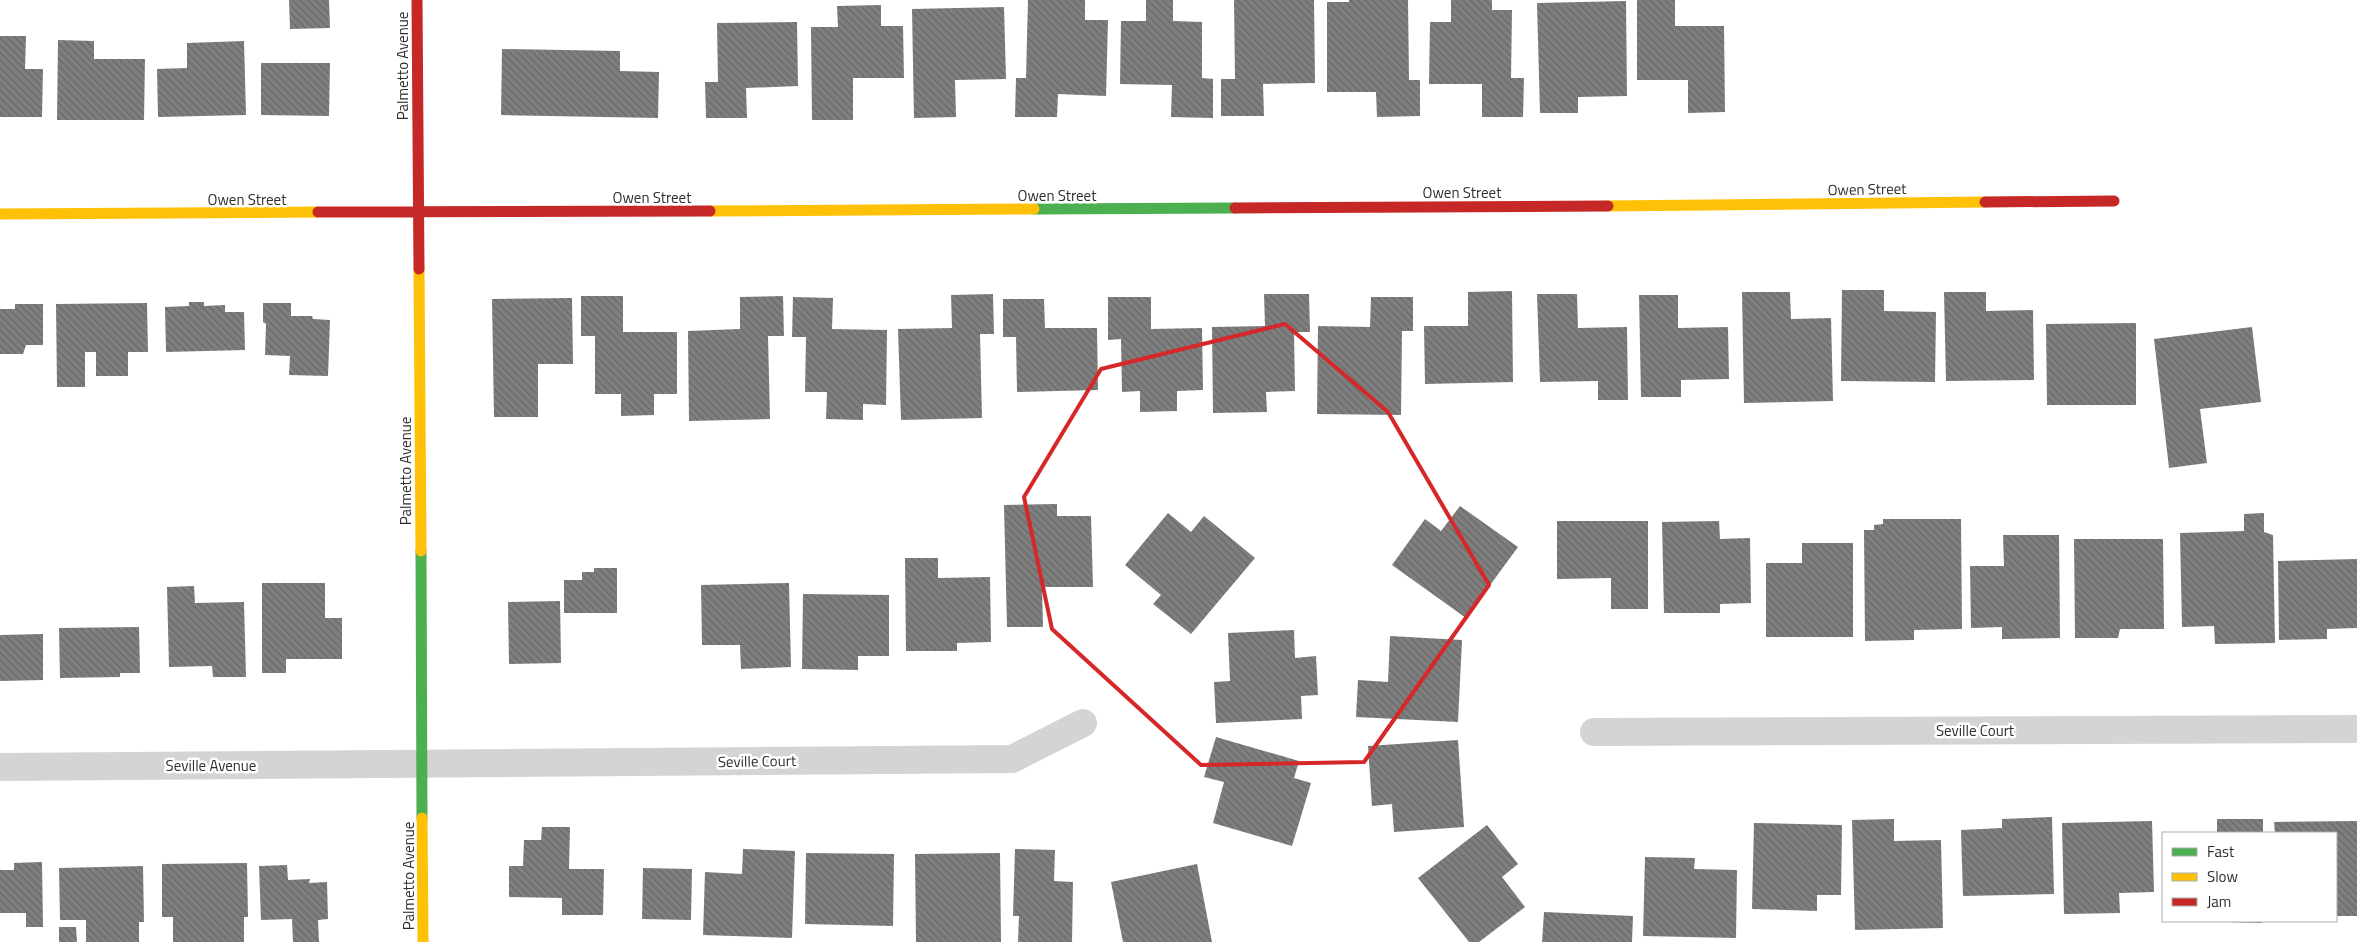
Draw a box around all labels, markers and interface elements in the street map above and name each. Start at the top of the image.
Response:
street label: Palmetto Avenue [391,12,414,120]
street label: Owen Street [1827,177,1907,201]
street label: Owen Street [1423,181,1502,204]
street label: Owen Street [1018,184,1097,207]
street label: Owen Street [613,186,692,209]
street label: Owen Street [208,188,287,211]
street label: Palmetto Avenue [394,417,417,525]
street label: Seville Court [1936,719,2015,742]
street label: Seville Court [718,749,797,773]
street label: Seville Avenue [166,754,256,777]
street label: Palmetto Avenue [397,822,420,930]
legend [2162,832,2337,922]
text: Fast [2207,840,2235,863]
text: Slow [2207,865,2238,888]
text: Jam [2207,890,2231,913]

